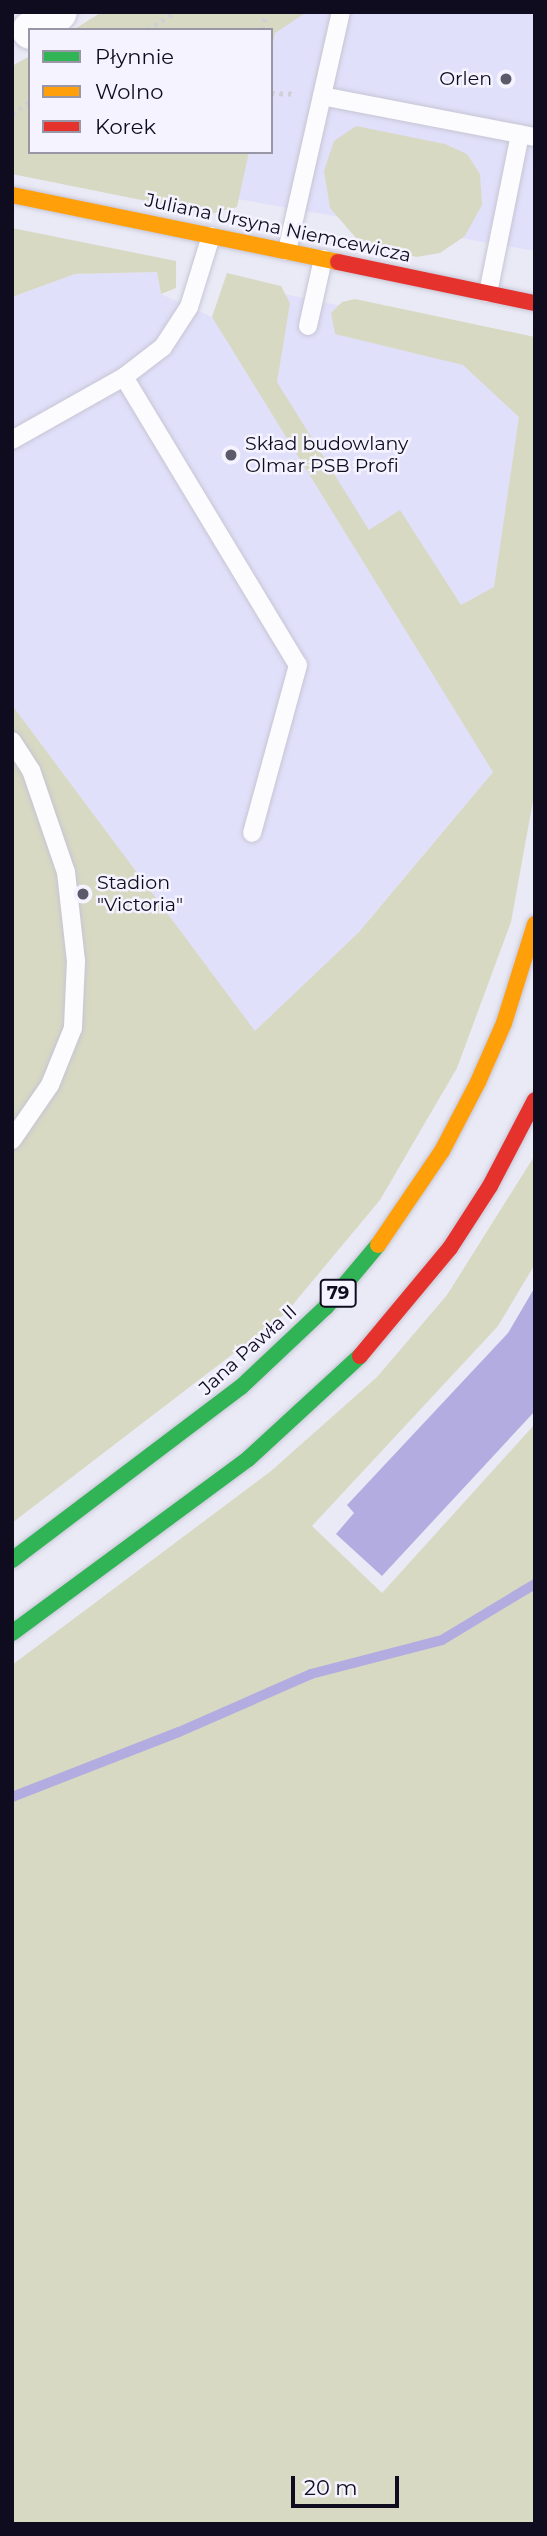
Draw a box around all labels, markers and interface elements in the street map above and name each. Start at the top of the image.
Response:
legend [28,28,273,154]
text: Płynnie [95,44,174,69]
place label: Orlen [439,68,492,90]
marker: Orlen [498,71,514,87]
text: Wolno [95,79,163,104]
text: Korek [95,114,156,139]
street label: Juliana Ursyna Niemcewicza [143,189,413,267]
place label: Skład budowlany Olmar PSB Profi [245,433,408,477]
marker: Skład budowlany Olmar PSB Profi [223,447,239,463]
place label: Stadion "Victoria" [97,872,183,916]
marker: Stadion "Victoria" [75,886,91,902]
road number: 79 [319,1278,357,1308]
street label: Jana Pawła II [194,1300,302,1400]
scale bar [295,2462,404,2506]
text: 20 m [304,2475,358,2500]

